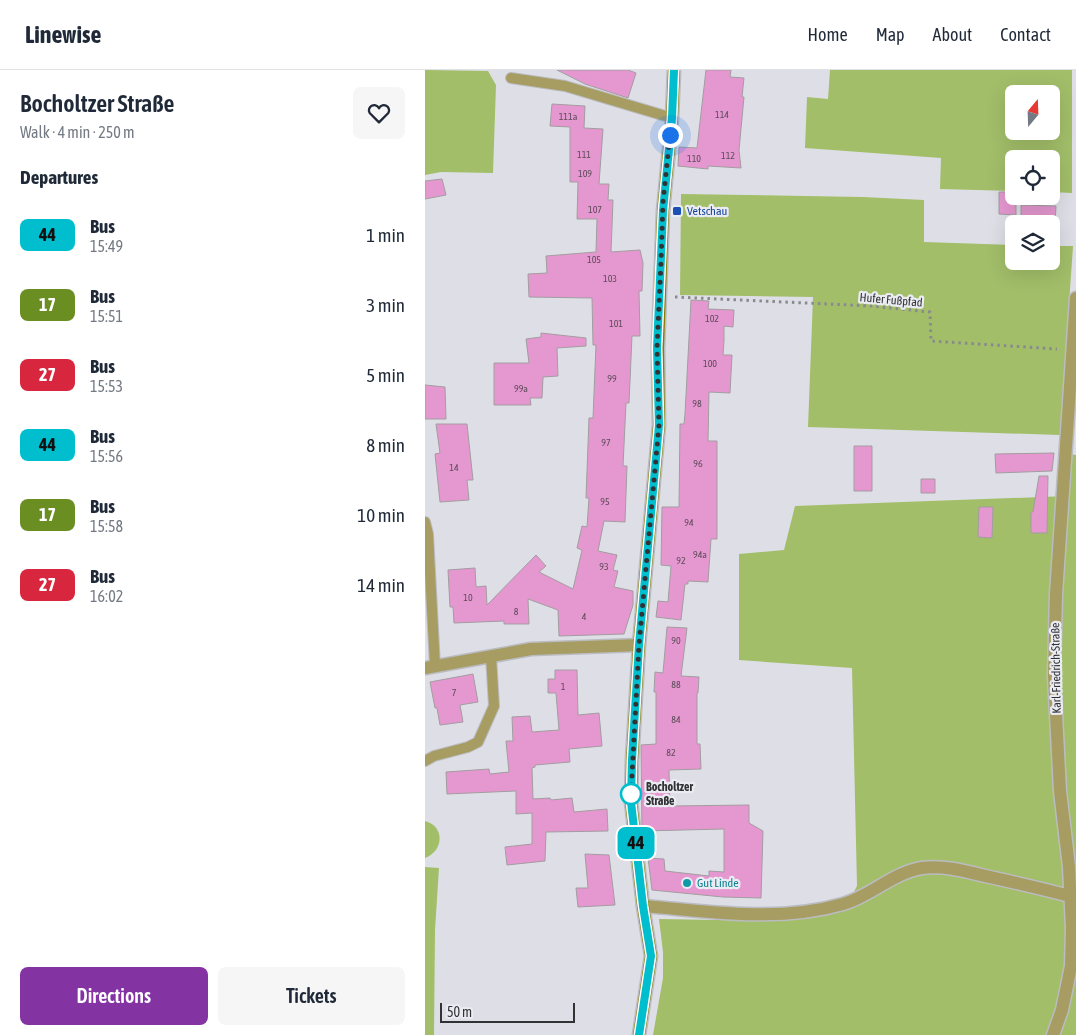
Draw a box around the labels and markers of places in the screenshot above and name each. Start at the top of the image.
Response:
place label: Vetschau [687,204,728,218]
marker: Vetschau [671,205,683,217]
place label: Bocholtzer Straße [646,780,694,808]
marker: Bocholtzer Straße [620,783,642,805]
place label: Gut Linde [697,876,739,890]
marker: Gut Linde [681,877,693,889]

